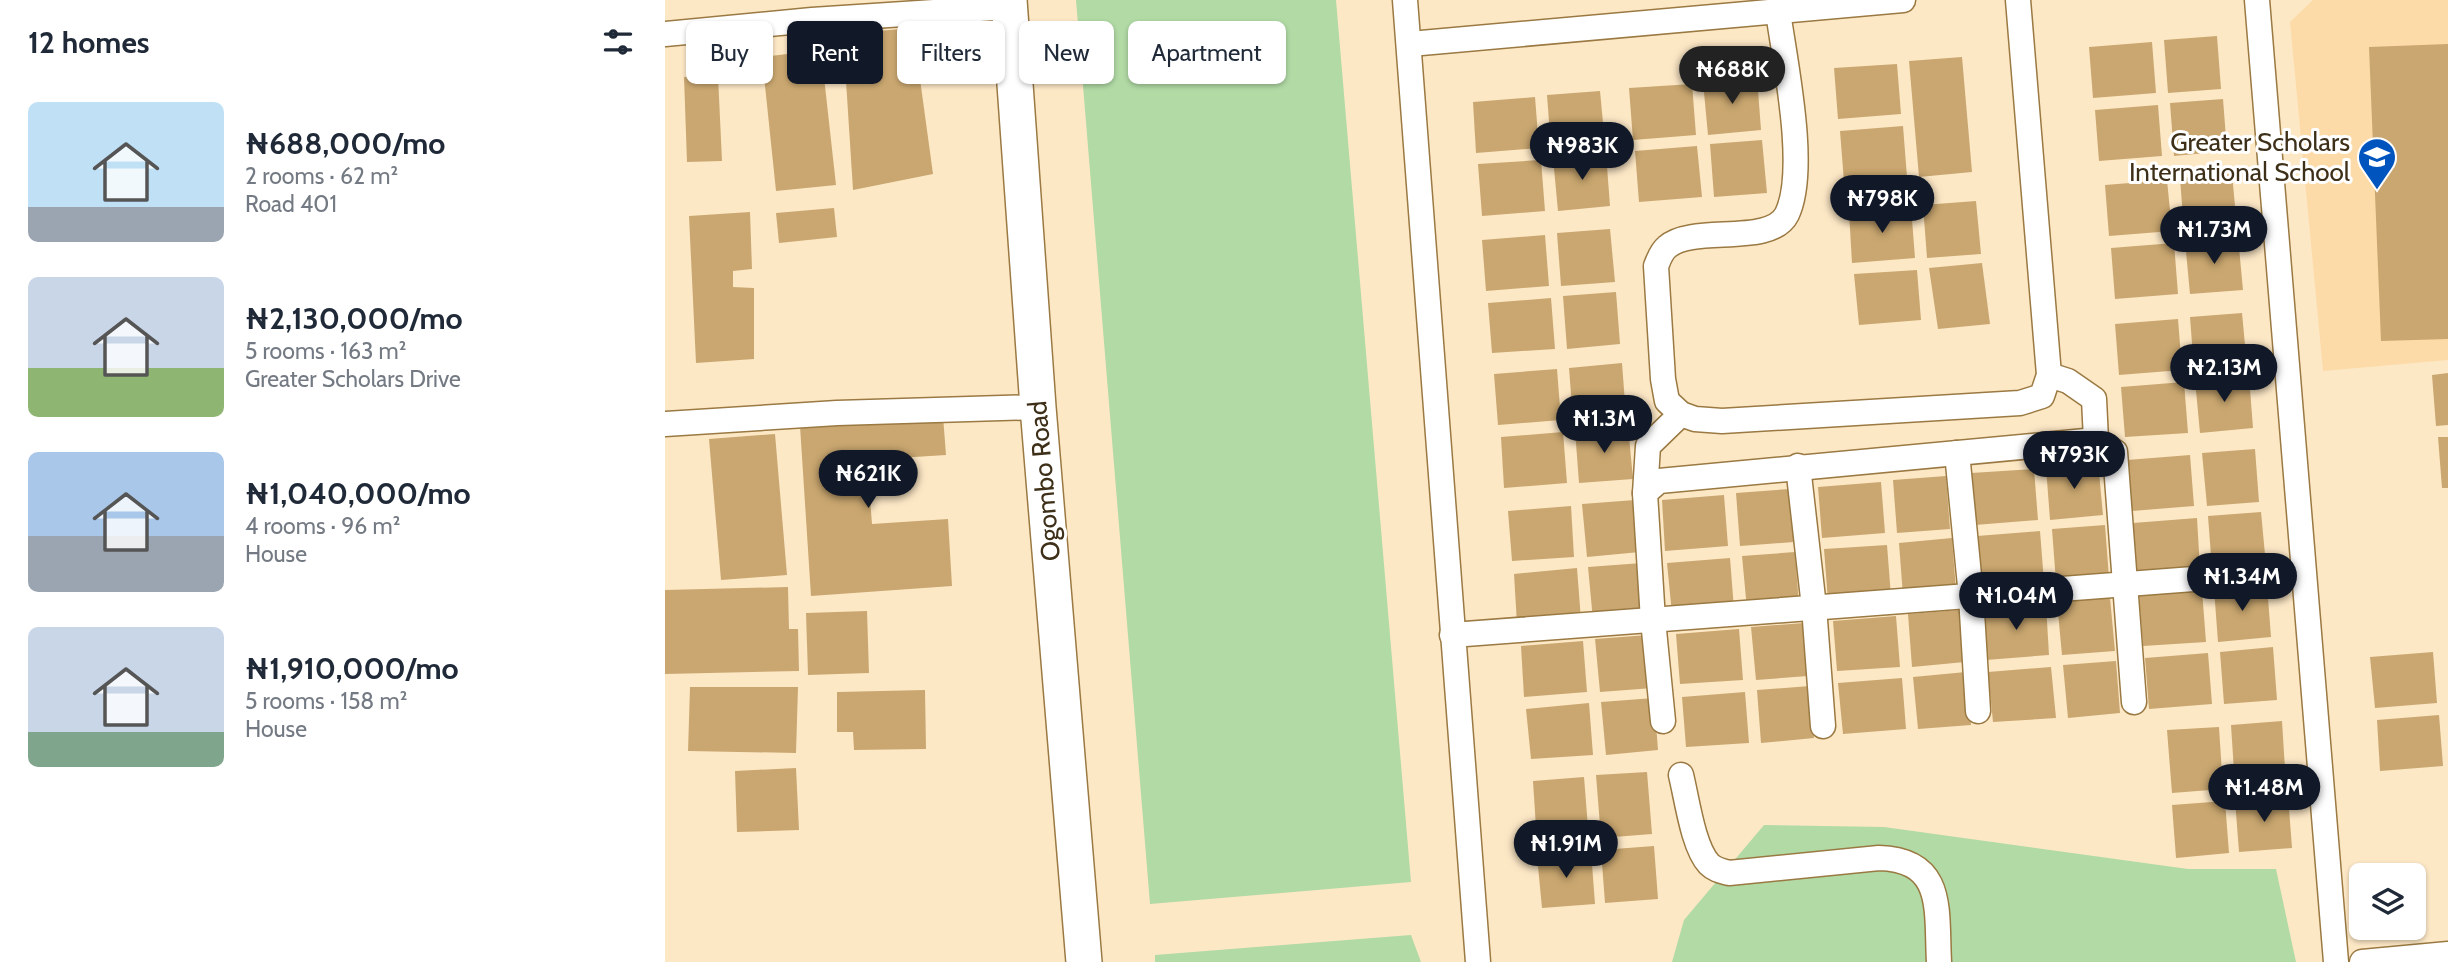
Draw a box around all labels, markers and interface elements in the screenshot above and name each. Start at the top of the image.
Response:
chip: Buy [686,21,773,84]
chip: Rent [787,21,883,84]
chip: Filters [897,21,1005,84]
chip: New [1019,21,1114,84]
chip: Apartment [1128,21,1286,84]
icon: filters [599,23,637,61]
text: 12 homes [28,24,150,61]
pin: ₦688K [1683,46,1781,106]
text: ₦688K [1695,55,1769,83]
pin: ₦983K [1533,122,1631,182]
text: ₦688,000/mo [245,125,445,162]
place label: Greater Scholars International School [2129,126,2350,188]
icon: home [84,130,168,214]
text: ₦983K [1546,131,1618,159]
school or university icon: Greater Scholars International School [2356,136,2398,191]
text: 2 rooms · 62 m² [245,162,398,190]
pin: ₦798K [1833,176,1931,235]
text: ₦798K [1846,184,1918,212]
text: Road 401 [245,190,337,218]
pin: ₦1.73M [2157,206,2271,266]
text: ₦1.73M [2176,215,2252,243]
text: ₦2,130,000/mo [245,300,463,337]
icon: home [84,305,168,389]
text: 5 rooms · 163 m² [245,337,406,365]
pin: ₦2.13M [2167,344,2281,404]
text: ₦2.13M [2186,353,2262,381]
text: Greater Scholars Drive [245,365,461,393]
pin: ₦1.3M [1555,396,1653,455]
street label: Ogombo Road [1021,399,1067,563]
text: ₦1.3M [1572,404,1636,432]
pin: ₦793K [2025,432,2123,491]
text: ₦793K [2039,440,2109,468]
pin: ₦621K [819,450,917,510]
text: ₦621K [835,459,901,487]
text: ₦1,040,000/mo [245,475,471,512]
icon: home [84,480,168,564]
text: 4 rooms · 96 m² [245,512,400,540]
text: House [245,540,307,568]
pin: ₦1.34M [2185,554,2299,613]
text: ₦1.34M [2203,562,2281,590]
pin: ₦1.04M [1959,572,2073,632]
text: ₦1.04M [1975,581,2057,609]
text: ₦1,910,000/mo [245,650,459,687]
icon: home [84,655,168,739]
text: 5 rooms · 158 m² [245,687,407,715]
text: House [245,715,307,743]
pin: ₦1.48M [2207,764,2321,824]
text: ₦1.48M [2224,773,2304,801]
pin: ₦1.91M [1509,820,1623,880]
text: ₦1.91M [1530,829,1602,857]
map controls [2349,863,2426,940]
button: layers [2349,863,2426,940]

